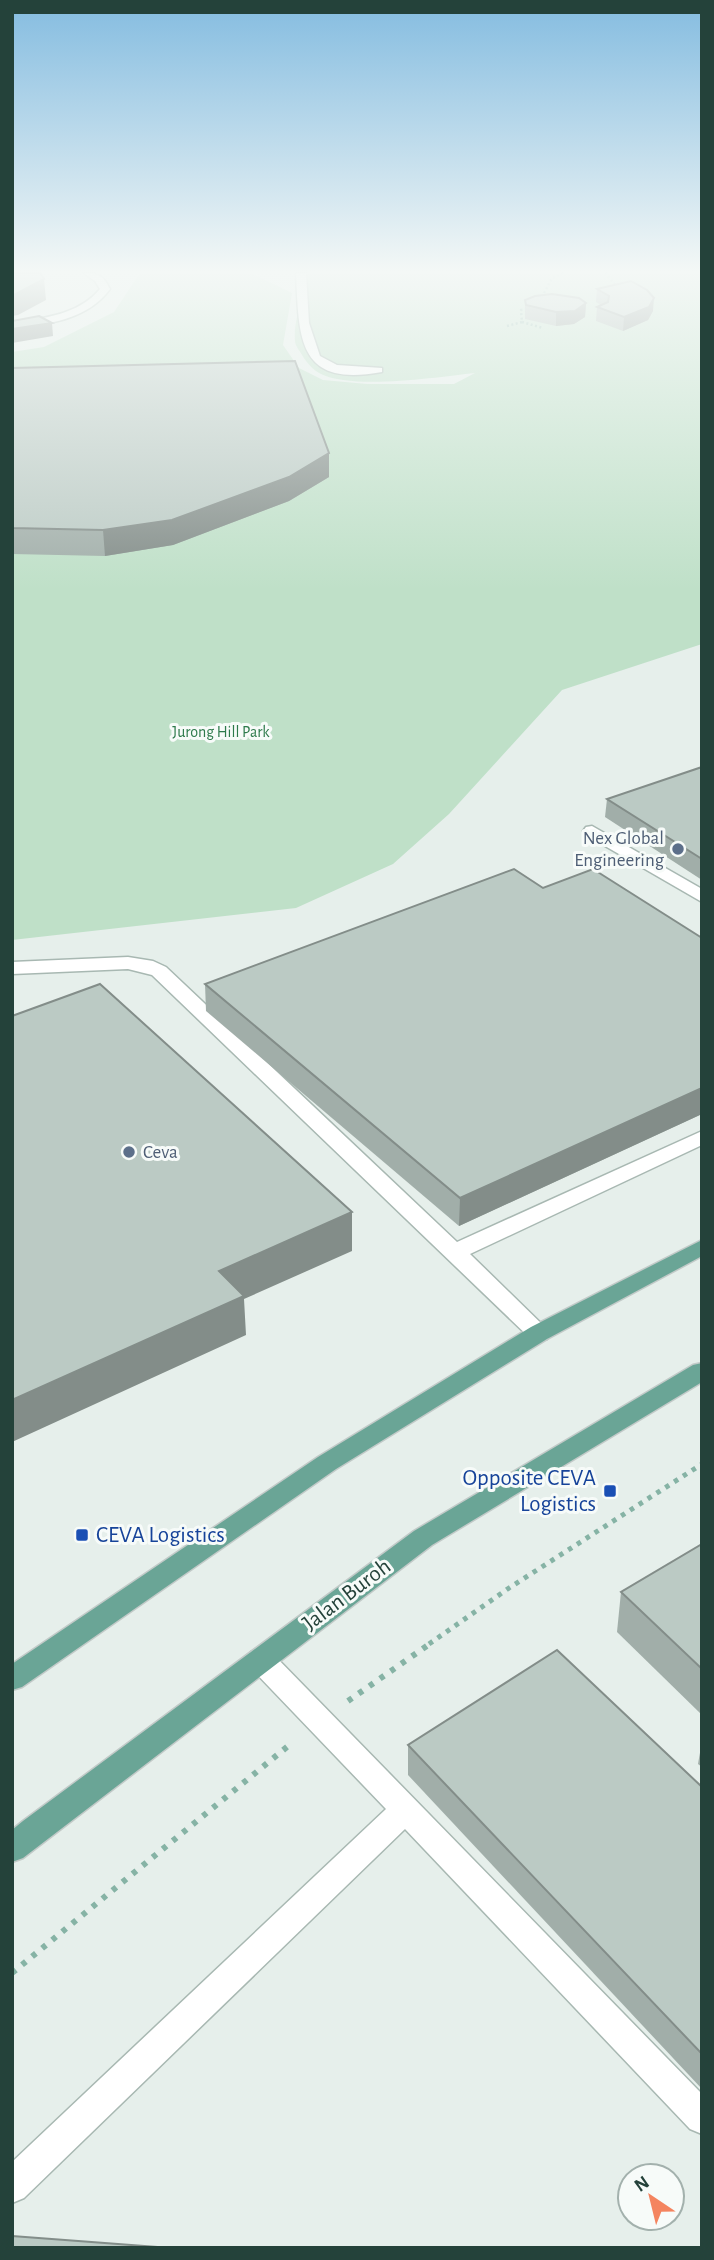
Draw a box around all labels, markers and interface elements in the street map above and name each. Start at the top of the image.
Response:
park label: Jurong Hill Park [172,724,270,740]
place label: Nex Global Engineering [574,829,665,870]
marker: Nex Global Engineering [670,841,686,857]
place label: Ceva [143,1143,178,1162]
marker: Ceva [121,1144,137,1160]
place label: Opposite CEVA Logistics [462,1467,596,1516]
marker: Opposite CEVA Logistics [602,1483,618,1499]
place label: CEVA Logistics [96,1524,225,1547]
marker: CEVA Logistics [74,1527,90,1543]
street label: Jalan Buroh [299,1555,395,1635]
north arrow [616,2162,686,2232]
text: N [631,2173,653,2196]

